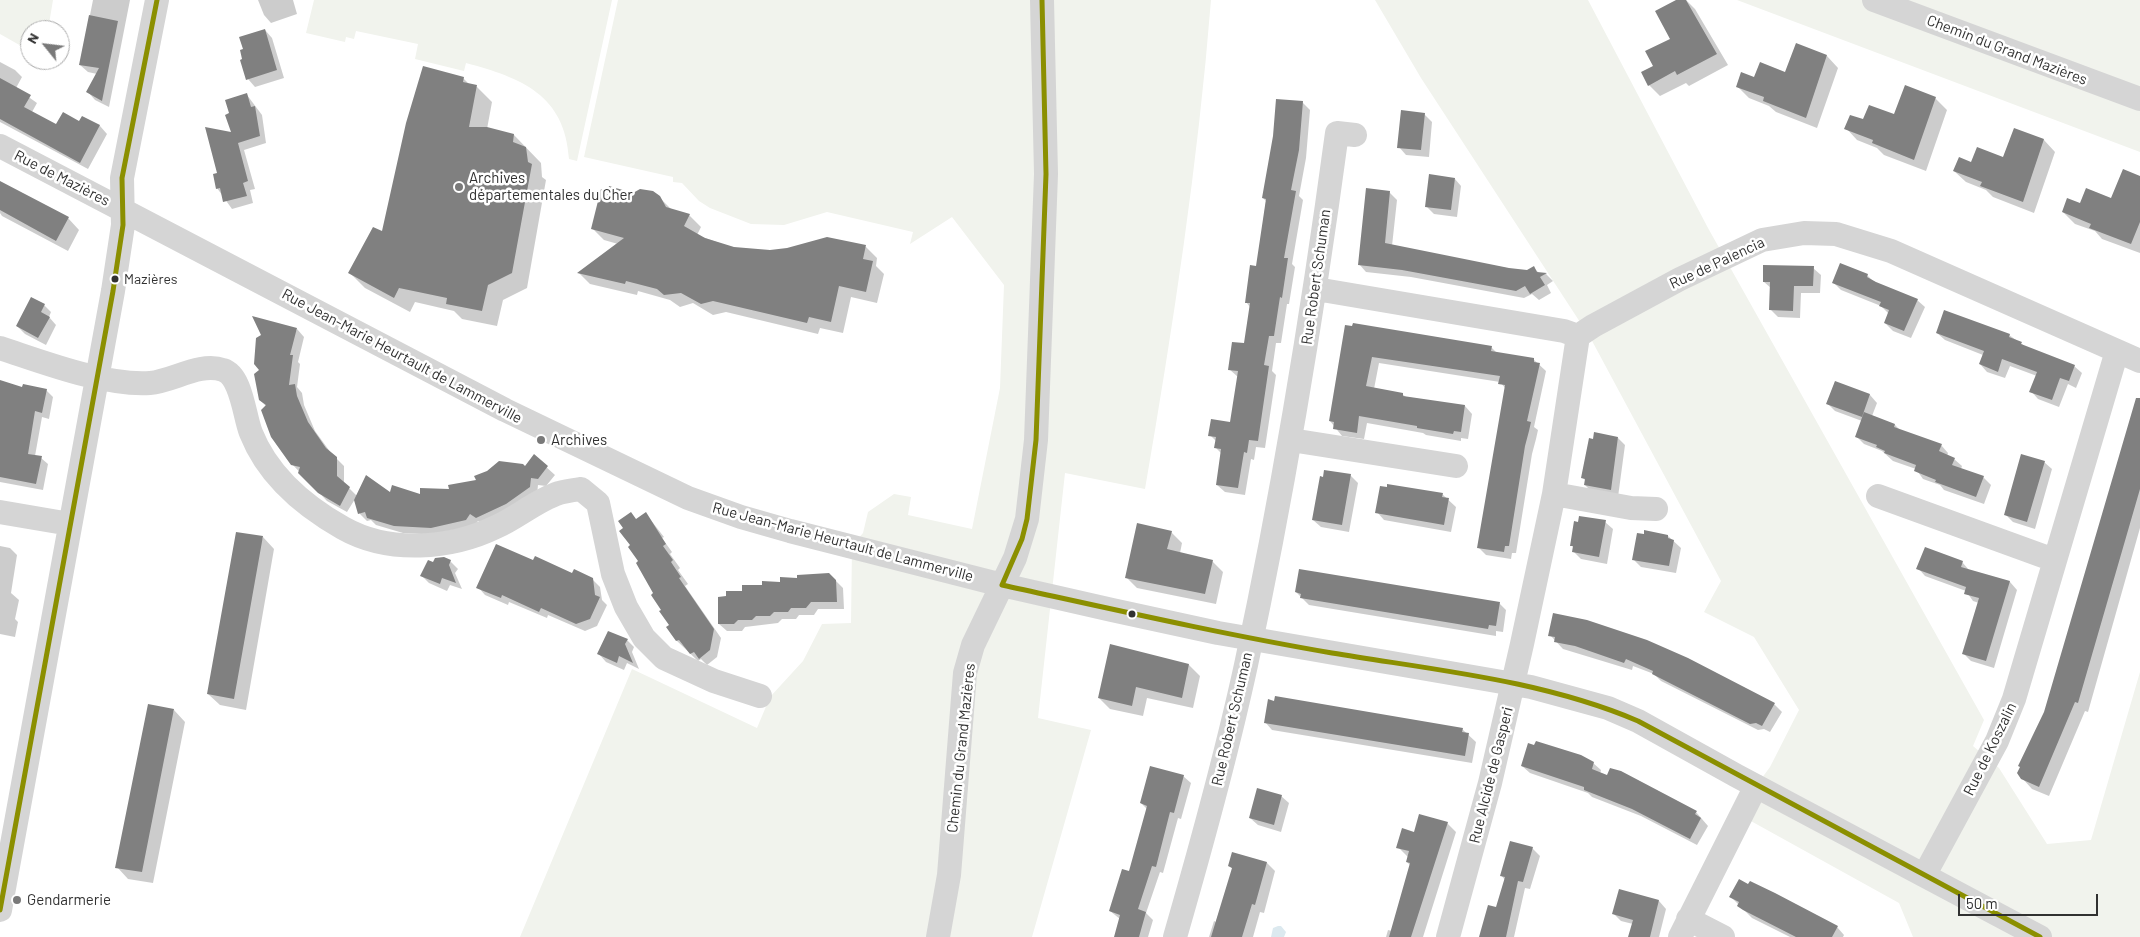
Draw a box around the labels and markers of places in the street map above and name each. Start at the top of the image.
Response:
place label: Archives départementales du Cher [469,169,633,204]
marker: Archives départementales du Cher [453,181,465,193]
place label: Mazières [124,271,178,287]
marker: Mazières [110,274,120,284]
place label: Archives [551,431,607,449]
marker: Archives [535,434,547,446]
unlabelled marker [1127,609,1137,619]
place label: Gendarmerie [27,891,111,909]
marker: Gendarmerie [11,894,23,906]

